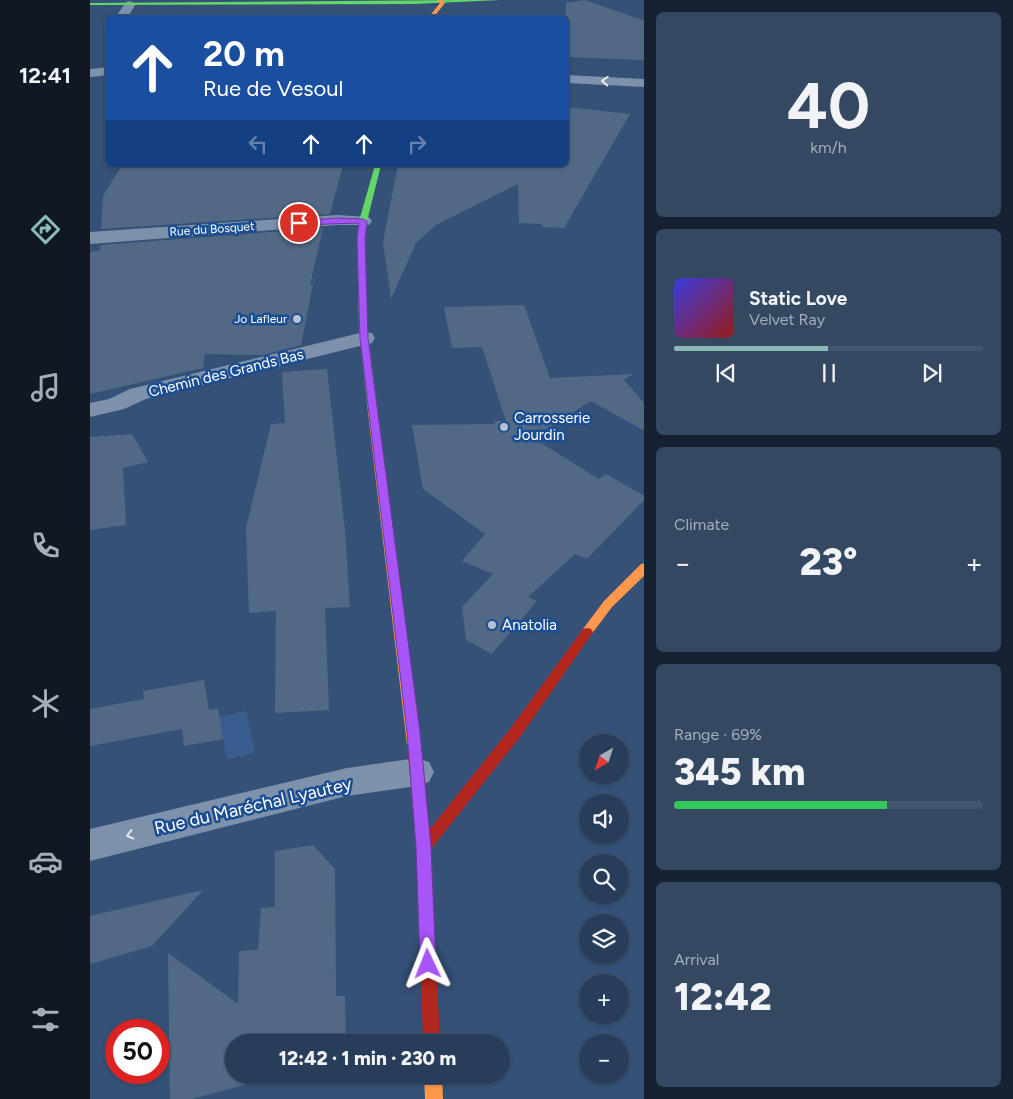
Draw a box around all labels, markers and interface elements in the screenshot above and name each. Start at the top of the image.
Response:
text: 20 m [203,33,285,75]
icon: ahead [120,35,185,100]
text: 12:41 [19,62,71,89]
text: 40 [787,66,870,144]
text: Rue de Vesoul [203,75,343,102]
one-way arrow [601,76,609,86]
icon: left [244,130,272,158]
icon: ahead [297,130,325,158]
icon: ahead [350,130,378,158]
icon: right [403,130,431,158]
text: km/h [810,138,847,157]
pin [278,202,320,244]
icon: arrive [285,209,313,237]
icon: directions [28,212,63,247]
street label: Rue du Bosquet [169,219,255,239]
text: Static Love [749,287,847,310]
text: Velvet Ray [749,310,825,329]
place label: Jo Lafleur [234,312,287,326]
marker: Jo Lafleur [291,313,303,325]
street label: Chemin des Grands Bas [147,345,305,401]
icon: previous [712,359,740,387]
icon: pause [815,359,843,387]
icon: next [918,359,946,387]
icon: music [28,370,63,405]
place label: Carrosserie Jourdin [514,409,590,444]
marker: Carrosserie Jourdin [498,421,510,433]
text: Climate [674,515,729,534]
icon: phone [28,528,63,563]
text: 23° [799,539,858,585]
text: − [674,546,691,580]
text: + [966,546,983,580]
place label: Anatolia [502,616,557,634]
marker: Anatolia [486,619,498,631]
icon: climate [28,686,63,721]
text: Range · 69% [674,725,762,744]
north arrow [579,734,629,784]
map controls [579,734,629,1084]
text: 345 km [674,749,806,795]
street label: Rue du Maréchal Lyautey [152,772,354,839]
button: sound [579,794,629,844]
one-way arrow [125,829,134,840]
icon: car [28,844,63,879]
button: search [579,854,629,904]
button: layers [579,914,629,964]
position arrow [401,937,453,989]
text: Arrival [674,950,719,969]
button: + [579,974,629,1024]
text: 12:42 [674,974,771,1020]
icon: filters [28,1002,63,1037]
speed limit sign: 50 [105,1019,170,1084]
button: − [579,1034,629,1084]
text: 12:42 · 1 min · 230 m [279,1047,456,1070]

